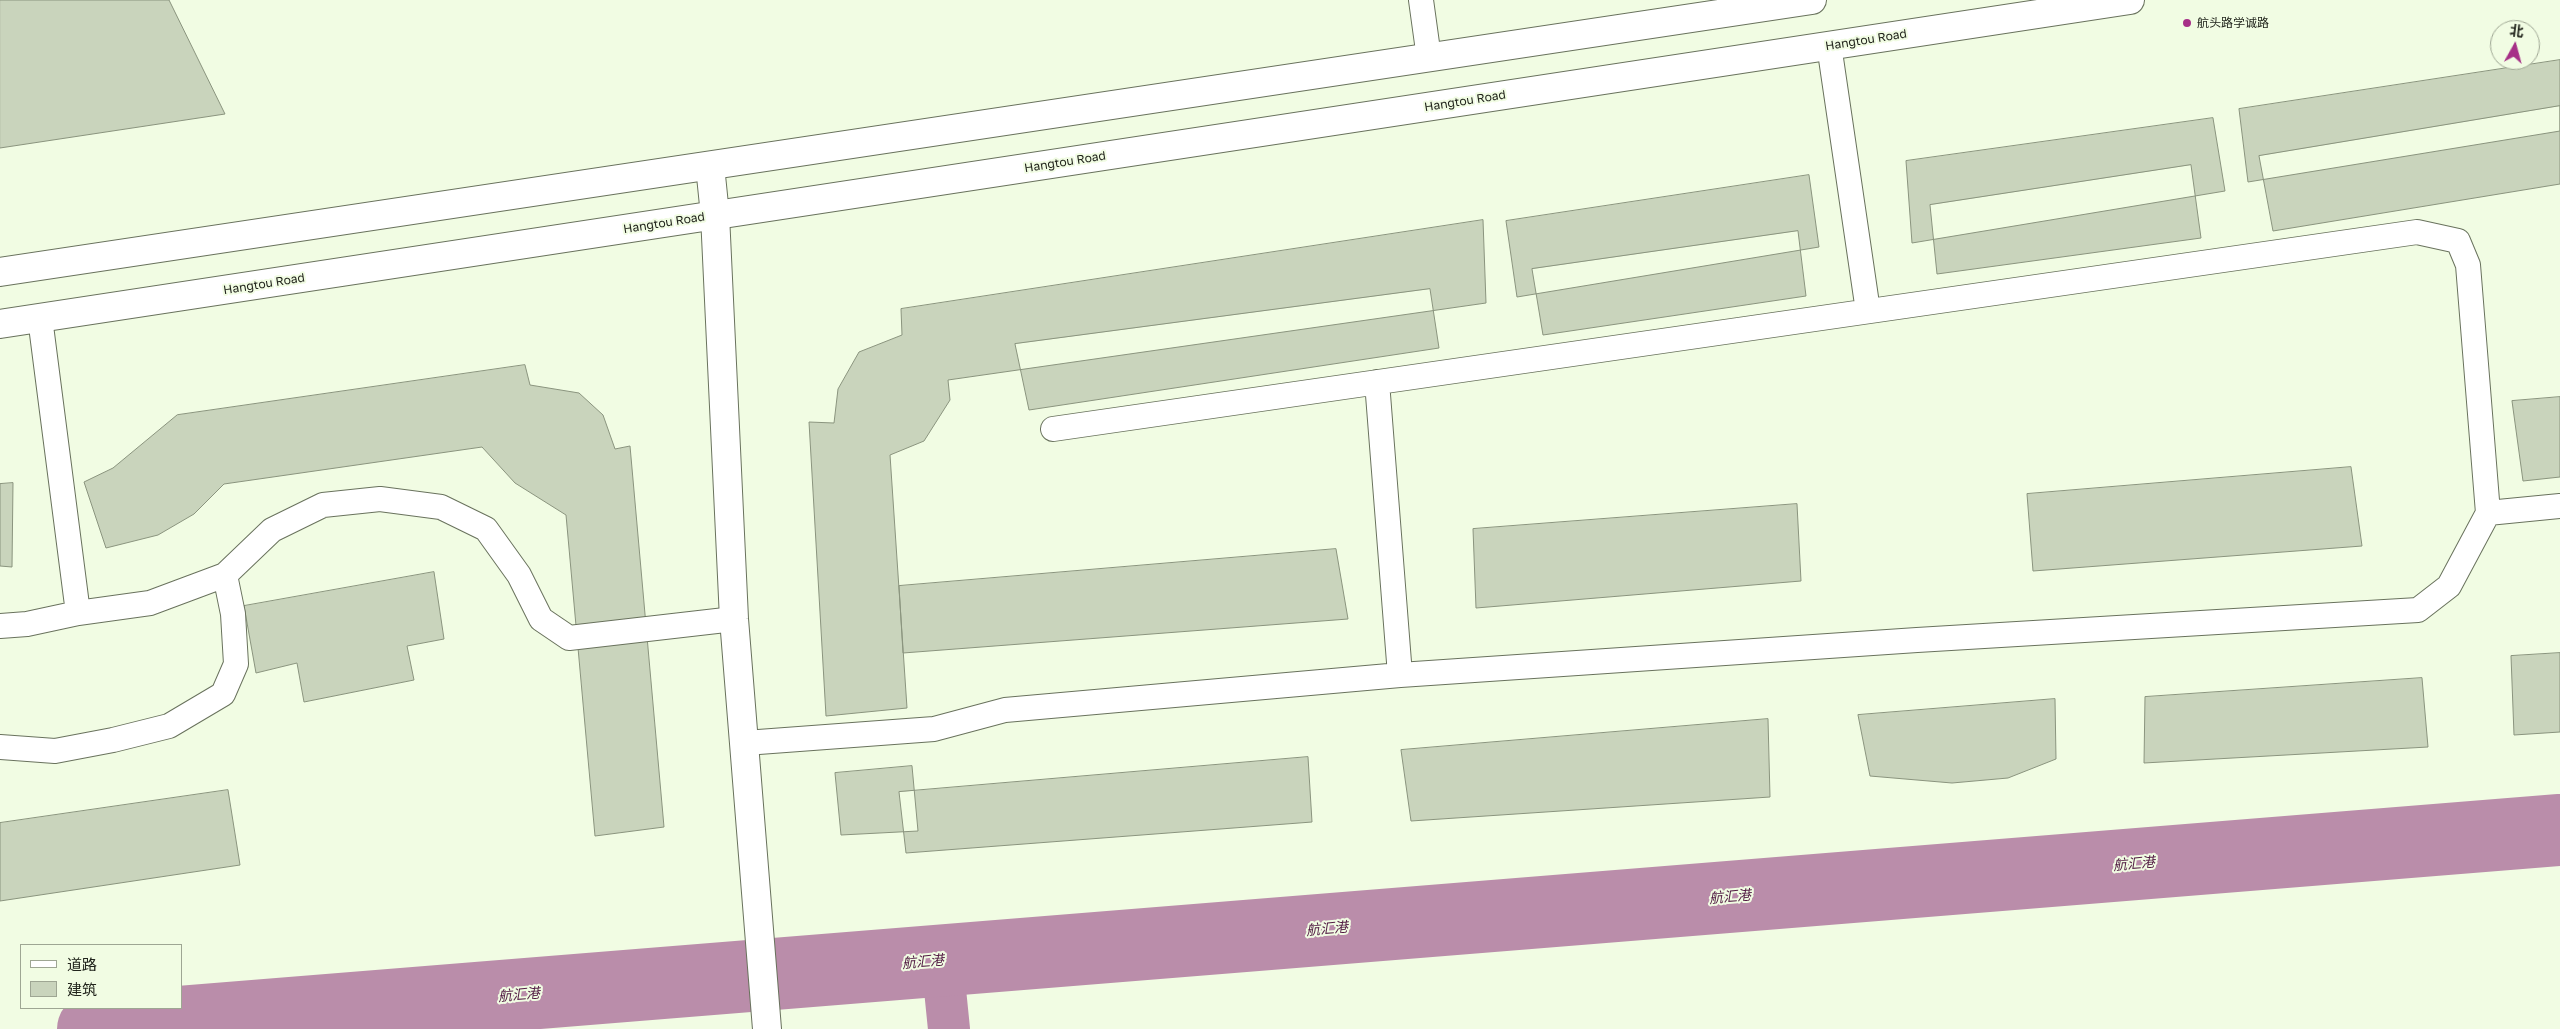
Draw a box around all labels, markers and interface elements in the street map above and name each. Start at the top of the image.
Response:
place label: 航头路学诚路 [2197,16,2269,30]
marker: 航头路学诚路 [2181,17,2193,29]
north arrow [2490,20,2540,70]
text: 北 [2509,21,2525,40]
street label: Hangtou Road [1824,26,1908,54]
street label: Hangtou Road [1423,87,1507,115]
street label: Hangtou Road [1023,148,1107,176]
street label: Hangtou Road [622,209,706,237]
street label: Hangtou Road [222,270,306,298]
water label: 航汇港 [2112,854,2156,874]
water label: 航汇港 [1708,887,1752,907]
water label: 航汇港 [1305,919,1349,939]
legend [20,944,182,1009]
water label: 航汇港 [901,952,945,972]
text: 道路 [67,955,97,973]
text: 建筑 [67,980,97,998]
water label: 航汇港 [497,985,541,1005]

